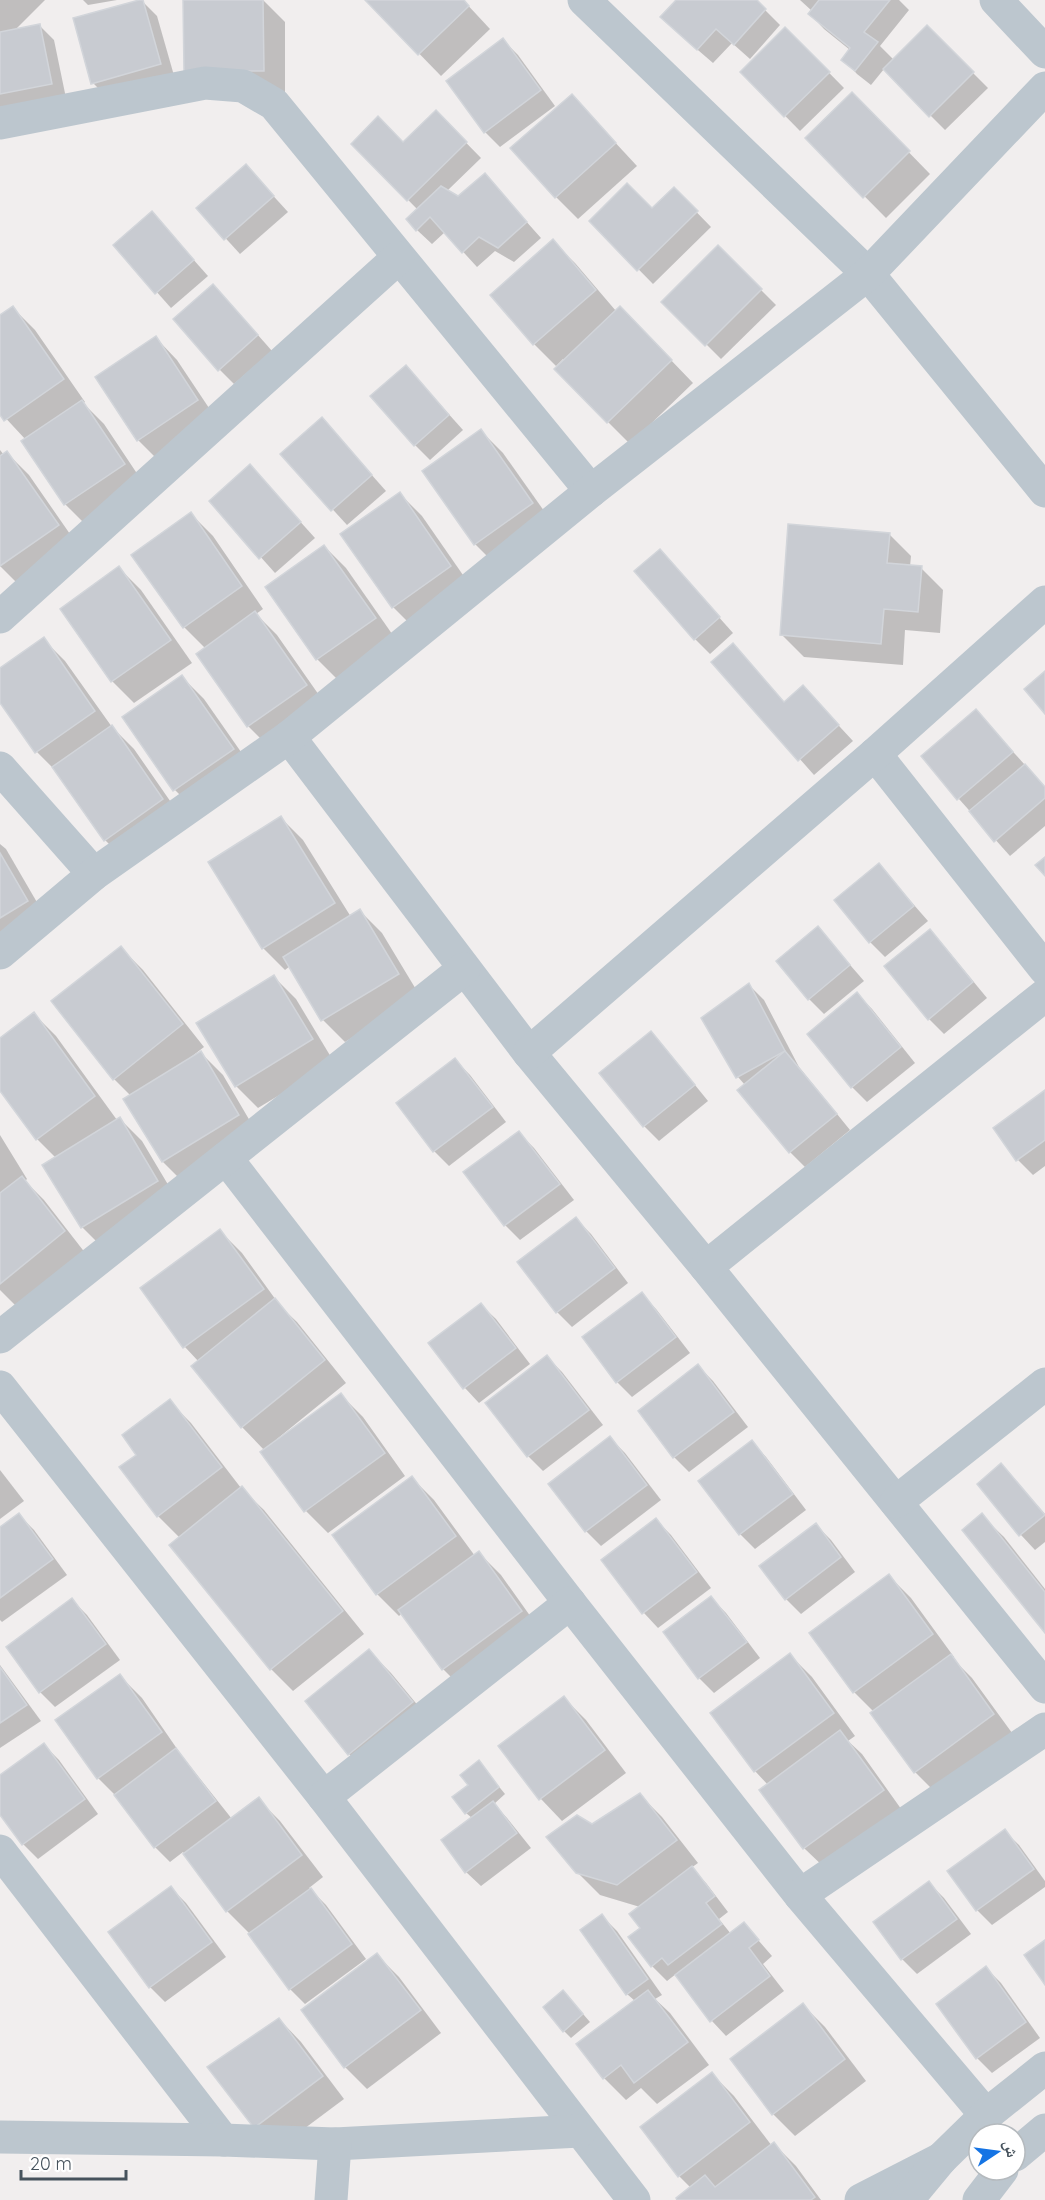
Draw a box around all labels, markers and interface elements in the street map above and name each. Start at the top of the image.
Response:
north arrow [967,2122,1027,2182]
text: ش [1000,2138,1023,2159]
scale bar [21,2143,126,2181]
text: 20 m [30,2152,72,2175]

